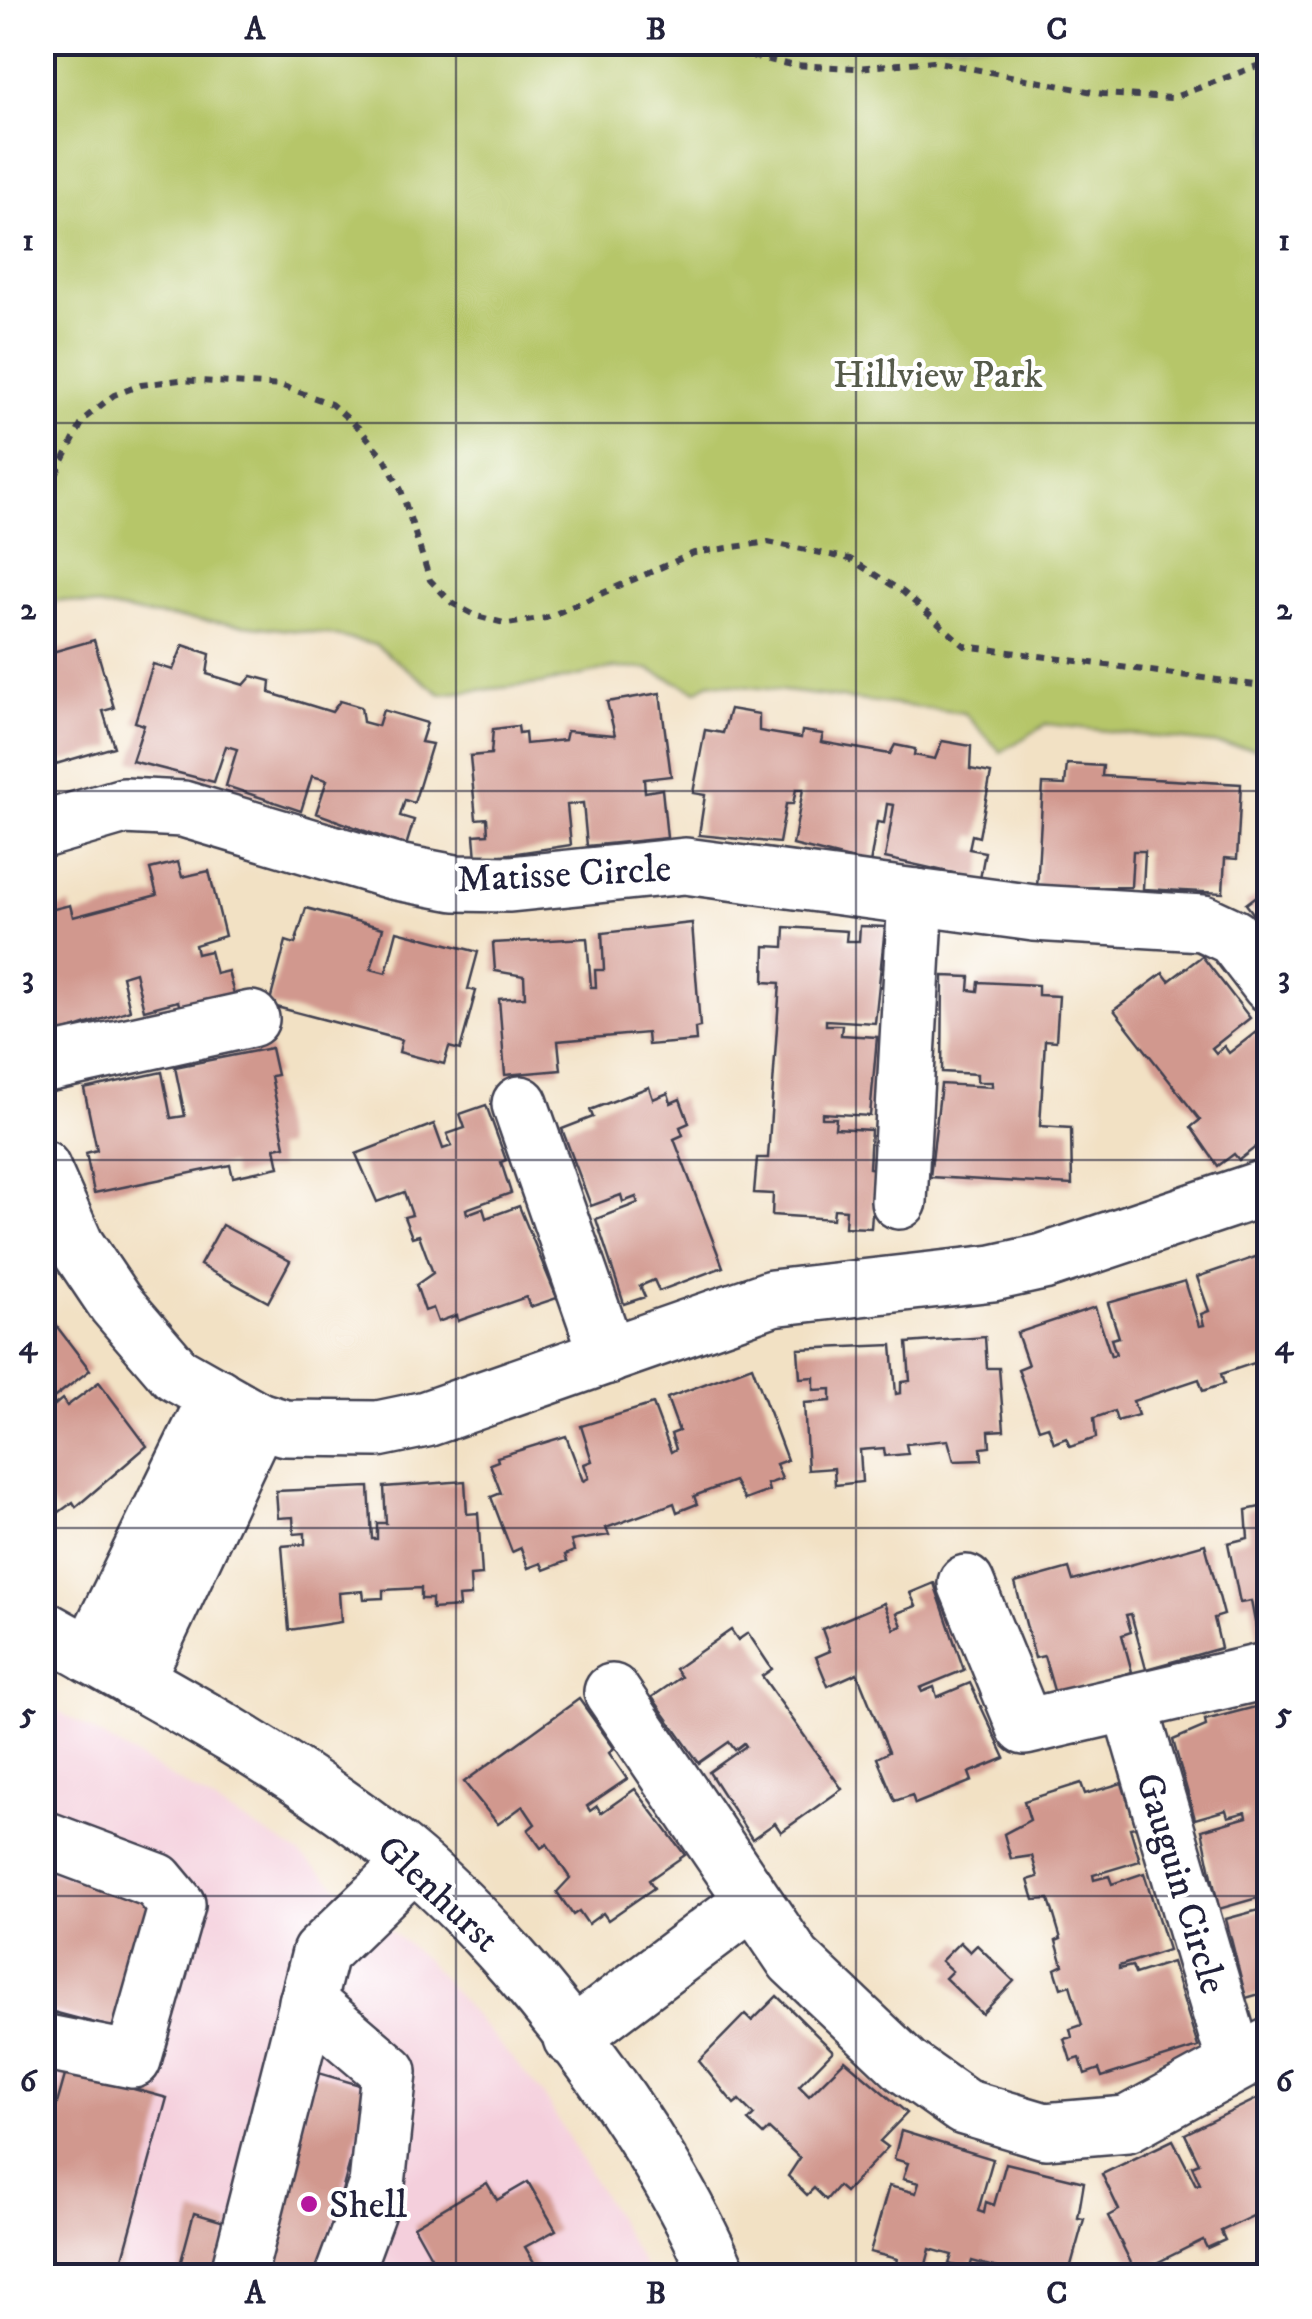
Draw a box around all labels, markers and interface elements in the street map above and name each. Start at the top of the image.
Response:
text: A [244,10,267,50]
text: B [646,10,666,50]
text: C [1046,10,1068,50]
text: 1 [22,221,34,261]
text: 1 [1278,221,1290,261]
park label: Hillview Park [833,352,1043,400]
text: 2 [20,590,36,630]
text: 2 [1276,590,1292,630]
street label: Matisse Circle [456,845,672,905]
text: 3 [22,958,34,998]
text: 3 [1278,958,1290,998]
text: 4 [19,1326,39,1366]
text: 4 [1275,1326,1295,1366]
text: 5 [19,1694,36,1734]
text: 5 [1275,1694,1292,1734]
street label: Gauguin Circle [1124,1768,1236,2000]
street label: Glenhurst [366,1826,509,1963]
text: 6 [20,2062,39,2102]
text: 6 [1276,2062,1295,2102]
place label: Shell [329,2182,408,2230]
marker: Shell [298,2193,320,2215]
text: A [244,2274,267,2314]
text: B [646,2274,666,2314]
text: C [1046,2274,1068,2314]

